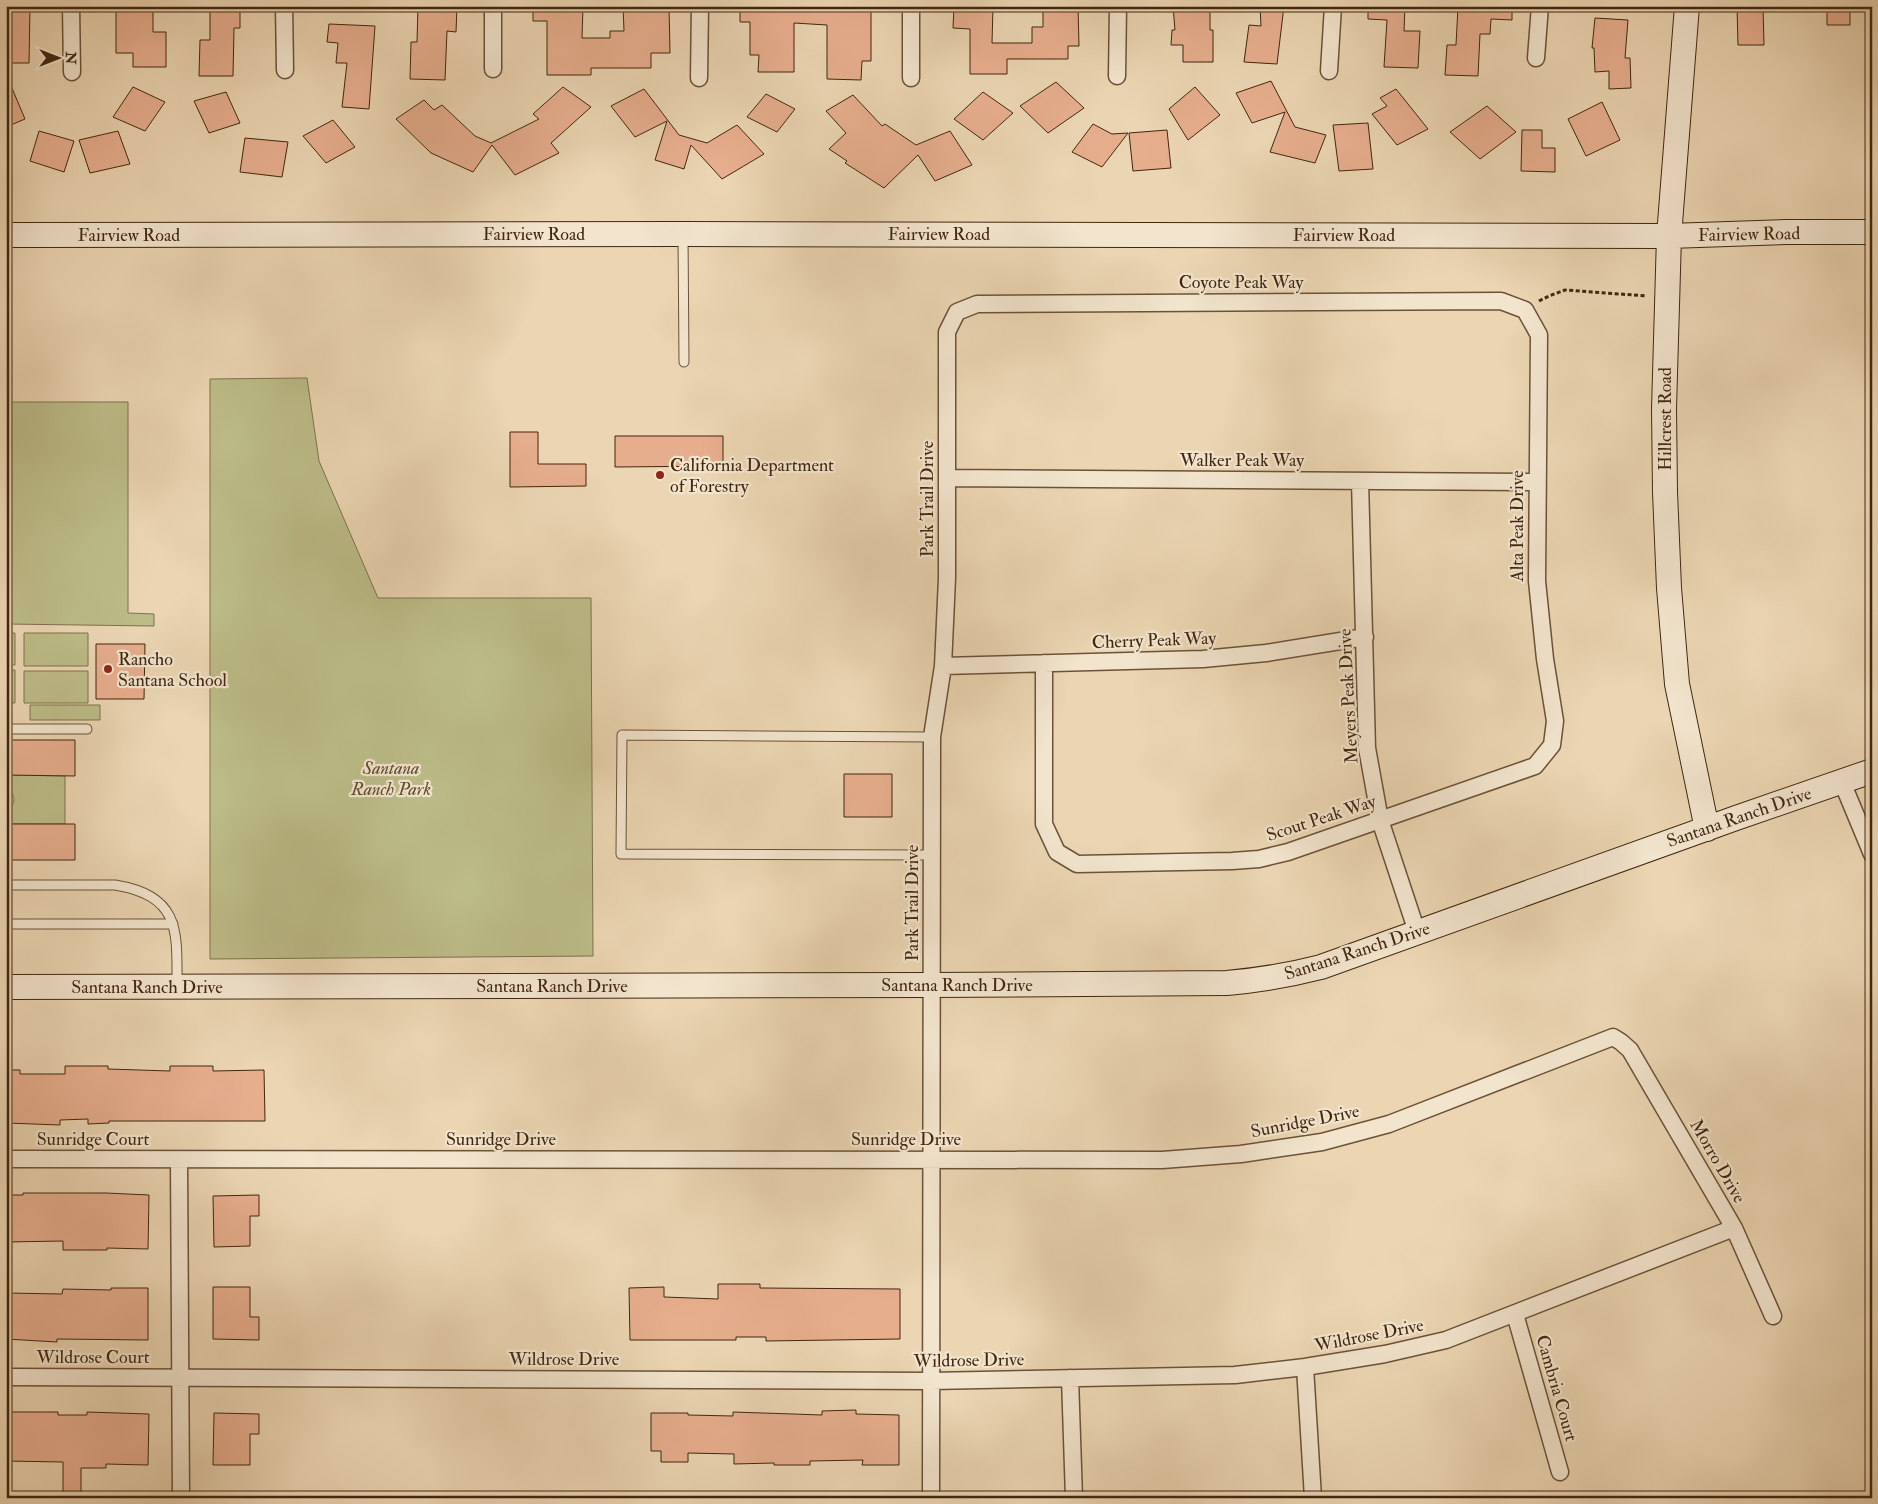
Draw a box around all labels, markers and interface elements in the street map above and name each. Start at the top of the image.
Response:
north arrow [32,32,82,82]
text: N [62,51,79,65]
street label: Fairview Road [1698,222,1801,247]
street label: Fairview Road [483,223,585,246]
street label: Fairview Road [888,223,990,246]
street label: Fairview Road [78,224,180,247]
street label: Fairview Road [1293,224,1395,247]
street label: Coyote Peak Way [1179,271,1304,294]
street label: Hillcrest Road [1654,367,1677,471]
street label: Park Trail Drive [916,440,939,557]
street label: Walker Peak Way [1179,449,1305,472]
place label: California Department of Forestry [670,454,834,498]
marker: California Department of Forestry [654,469,666,481]
street label: Alta Peak Drive [1506,470,1529,583]
street label: Cherry Peak Way [1091,627,1218,654]
street label: Meyers Peak Drive [1333,627,1364,764]
place label: Rancho Santana School [118,648,227,692]
marker: Rancho Santana School [102,663,114,675]
park label: Santana Ranch Park [350,757,431,801]
street label: Santana Ranch Drive [1664,782,1815,853]
street label: Scout Peak Way [1263,790,1380,847]
street label: Park Trail Drive [901,844,924,961]
street label: Santana Ranch Drive [1282,917,1433,986]
street label: Santana Ranch Drive [881,974,1033,997]
street label: Santana Ranch Drive [476,975,628,998]
street label: Santana Ranch Drive [71,976,223,999]
street label: Sunridge Drive [1249,1100,1362,1143]
street label: Morro Drive [1684,1115,1751,1208]
street label: Sunridge Court [37,1128,149,1151]
street label: Sunridge Drive [446,1128,557,1151]
street label: Sunridge Drive [851,1128,962,1151]
street label: Wildrose Drive [1312,1314,1426,1358]
street label: Cambria Court [1530,1332,1583,1444]
street label: Wildrose Court [35,1346,150,1369]
street label: Wildrose Drive [508,1348,620,1371]
street label: Wildrose Drive [913,1348,1025,1373]

